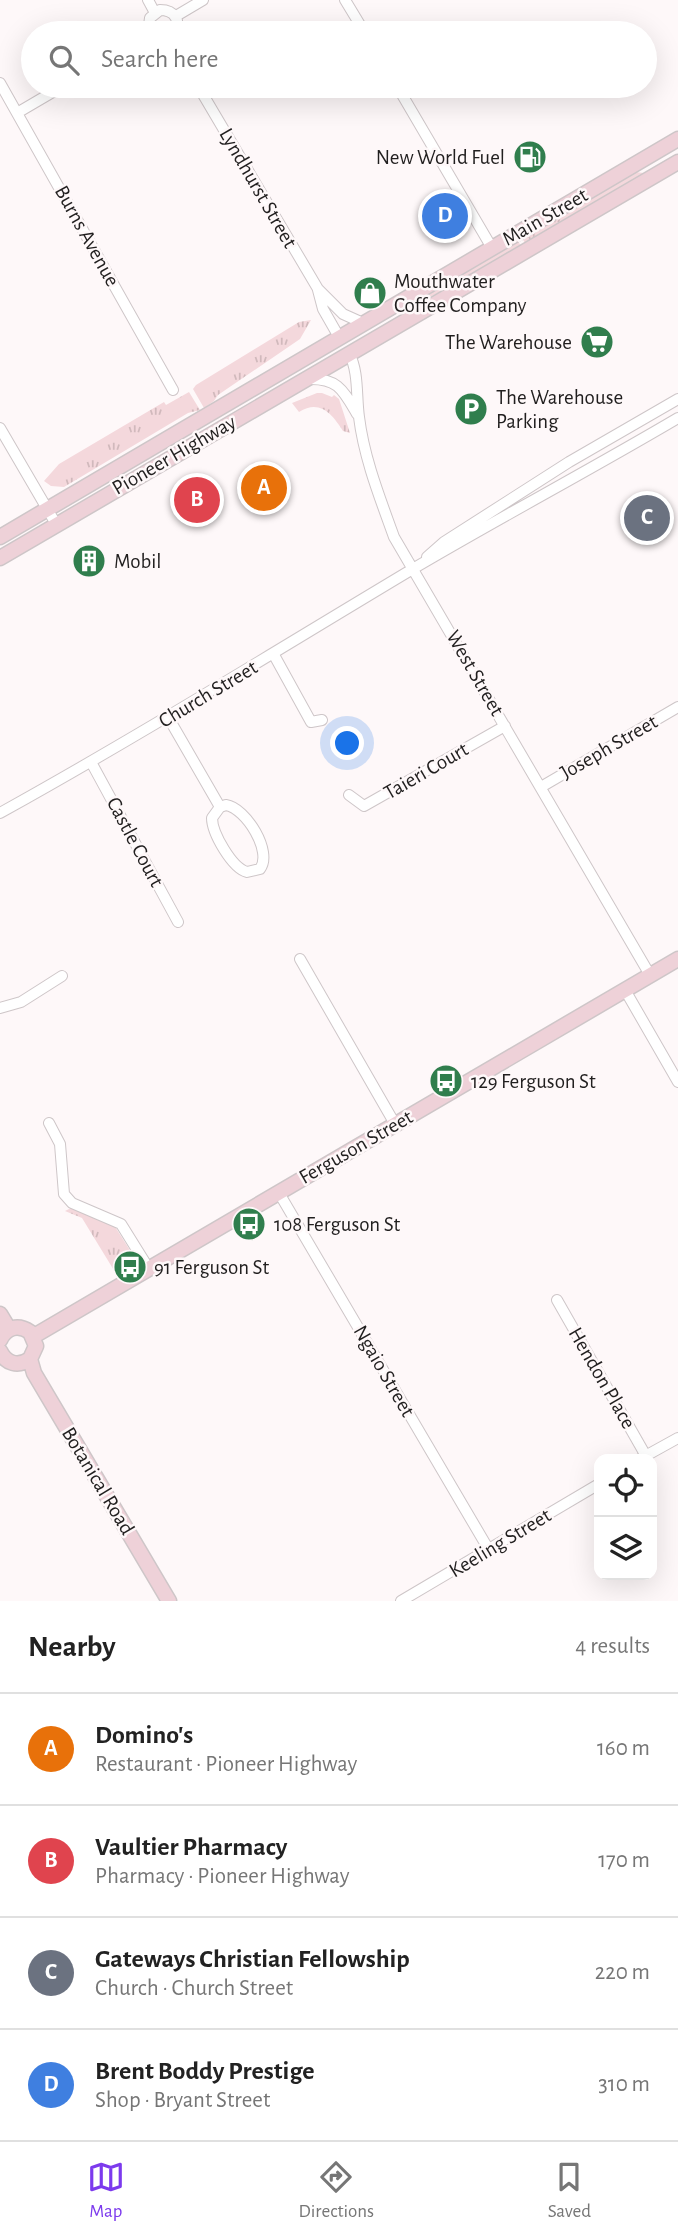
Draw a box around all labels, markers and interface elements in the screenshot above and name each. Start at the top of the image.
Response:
search box [21,21,657,98]
icon: search [45,41,83,79]
text: Search here [101,46,219,72]
street label: Lyndhurst Street [215,125,301,252]
fuel station icon: New World Fuel [511,138,549,176]
place label: New World Fuel [376,147,505,168]
street label: Burns Avenue [51,182,123,290]
street label: Main Street [499,184,592,250]
pin: D [422,190,468,242]
place label: Mouthwater Coffee Company [394,271,527,316]
shop icon: Mouthwater Coffee Company [351,274,389,312]
supermarket icon: The Warehouse [578,323,616,361]
place label: The Warehouse [445,332,572,353]
place label: The Warehouse Parking [496,387,623,432]
parking icon: The Warehouse Parking [452,390,490,428]
street label: Pioneer Highway [109,411,239,499]
pin: A [241,462,287,514]
pin: B [174,474,220,526]
pin: C [624,492,670,544]
building icon: Mobil [70,542,108,580]
place label: Mobil [114,551,162,572]
street label: West Street [442,627,508,720]
street label: Church Street [155,656,261,732]
street label: Joseph Street [557,711,661,783]
your location [330,726,364,760]
street label: Taieri Court [380,738,472,803]
street label: Castle Court [103,794,167,891]
bus stop icon: 129 Ferguson St [427,1062,465,1100]
place label: 129 Ferguson St [471,1071,596,1092]
street label: Ferguson Street [296,1106,417,1188]
bus stop icon: 108 Ferguson St [230,1205,268,1243]
place label: 108 Ferguson St [274,1214,401,1235]
bus stop icon: 91 Ferguson St [111,1248,149,1286]
place label: 91 Ferguson St [154,1257,269,1278]
street label: Ngaio Street [349,1322,419,1421]
street label: Hendon Place [565,1324,639,1432]
street label: Botanical Road [58,1424,138,1539]
map controls [594,1454,657,1580]
button: locate [594,1454,657,1517]
street label: Keeling Street [445,1504,555,1582]
button: layers [594,1517,657,1580]
text: Nearby [28,1632,116,1662]
text: 4 results [575,1635,650,1658]
text: Domino's [95,1722,193,1748]
text: A [44,1737,58,1760]
text: 160 m [597,1737,650,1760]
text: Restaurant · Pioneer Highway [95,1753,357,1776]
text: Vaultier Pharmacy [95,1834,287,1860]
text: B [44,1849,58,1872]
text: 170 m [598,1849,650,1872]
text: Pharmacy · Pioneer Highway [95,1865,349,1888]
text: Gateways Christian Fellowship [95,1946,410,1972]
text: C [45,1961,57,1984]
text: 220 m [595,1961,650,1984]
text: Church · Church Street [95,1977,293,2000]
text: Brent Boddy Prestige [95,2058,315,2084]
text: D [43,2073,59,2096]
text: 310 m [598,2073,650,2096]
text: Shop · Bryant Street [95,2089,270,2112]
tab: Map [87,2158,125,2223]
tab: Directions [298,2158,374,2223]
tab: Saved [548,2158,591,2223]

